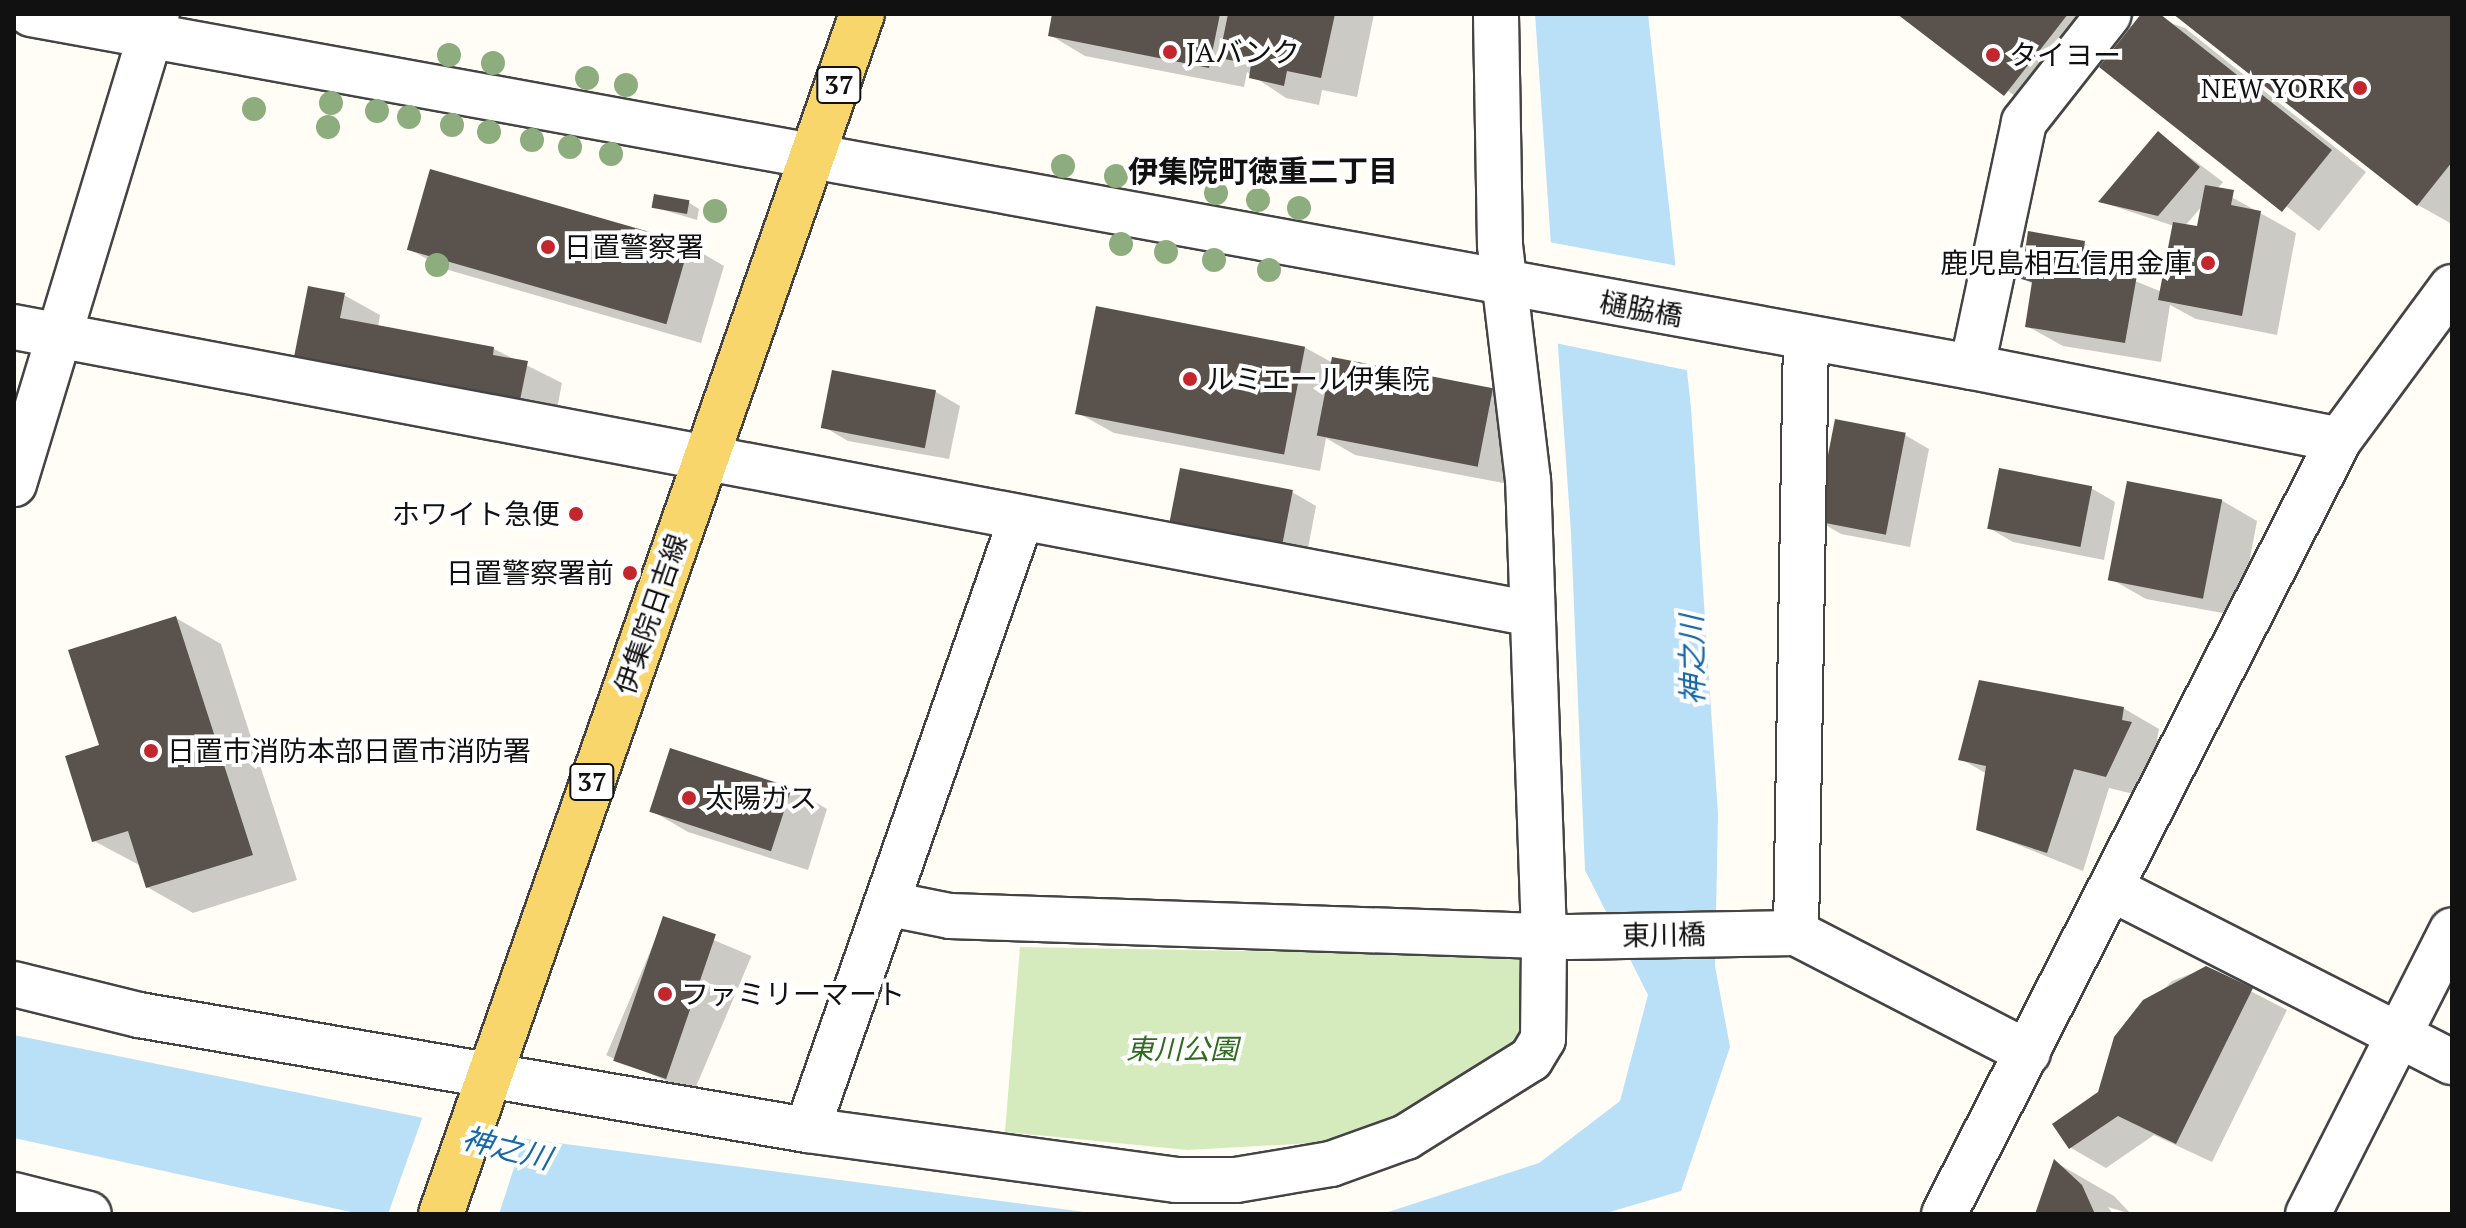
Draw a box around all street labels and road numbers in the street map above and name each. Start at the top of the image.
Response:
road number: 37 [815,63,863,107]
street label: 樋脇橋 [1597,285,1685,333]
street label: 伊集院日吉線 [608,529,694,699]
road number: 37 [568,760,616,804]
street label: 東川橋 [1622,917,1706,953]

